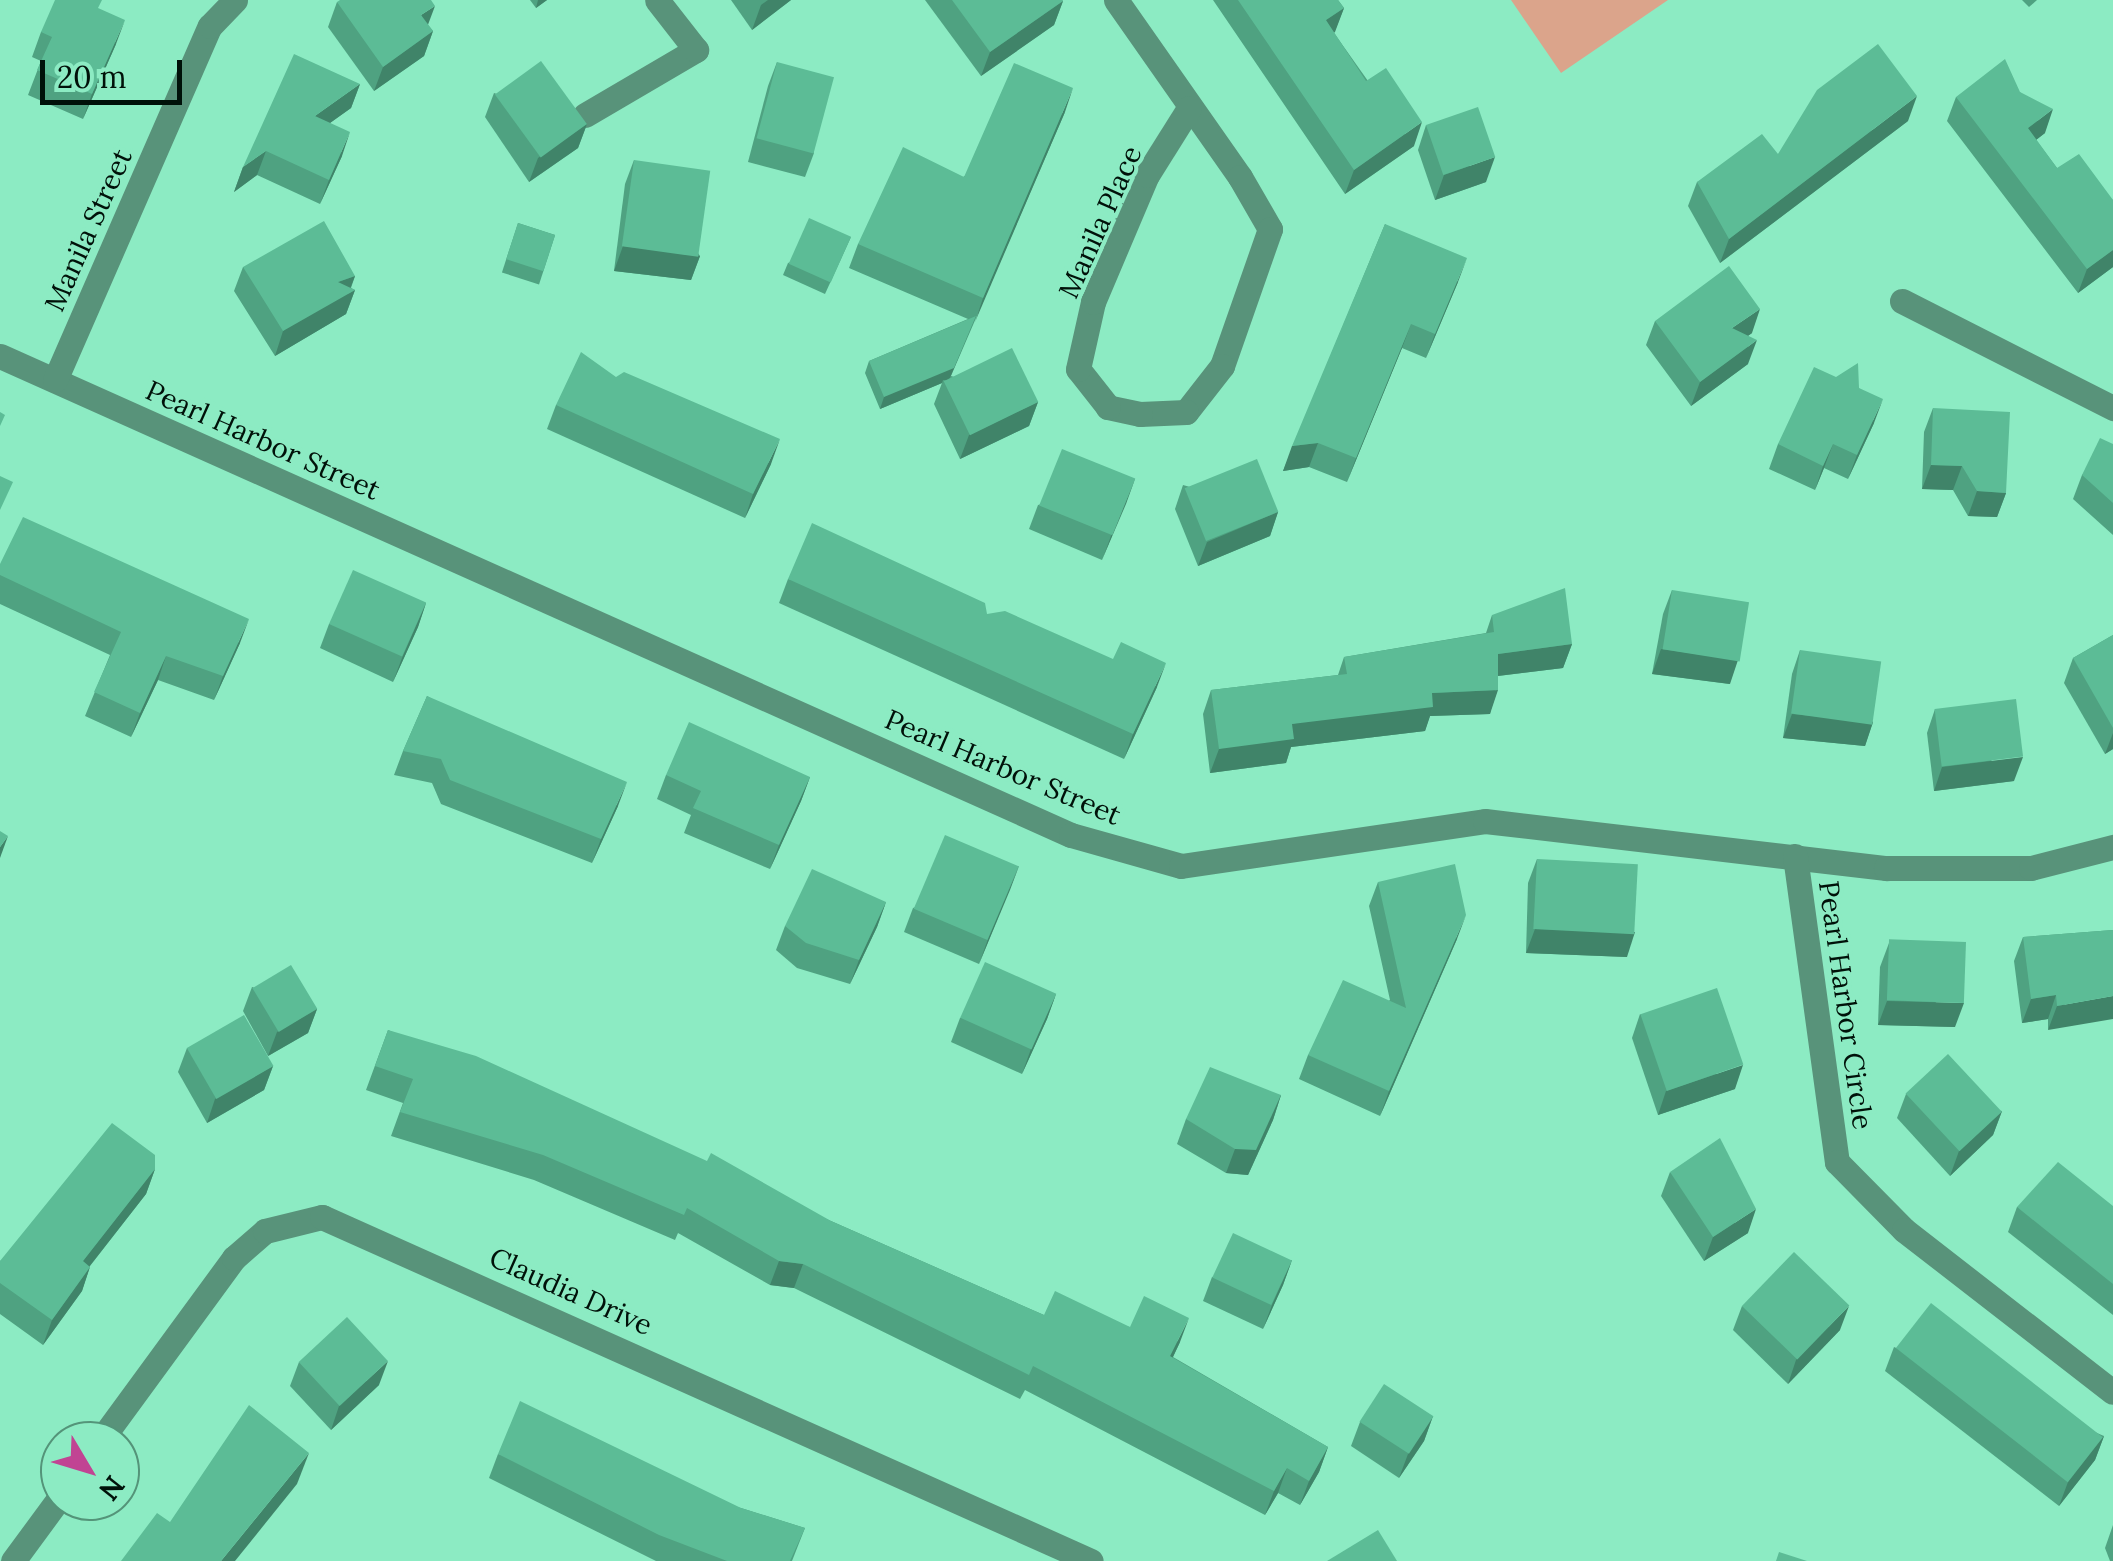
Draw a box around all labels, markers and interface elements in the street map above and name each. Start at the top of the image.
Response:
scale bar [45,40,188,102]
text: 20 m [57,58,126,96]
street label: Manila Place [1051,141,1149,303]
street label: Manila Street [37,144,139,316]
street label: Pearl Harbor Street [141,373,385,507]
street label: Pearl Harbor Street [880,702,1126,832]
street label: Pearl Harbor Circle [1812,879,1880,1131]
street label: Claudia Drive [484,1240,658,1342]
north arrow [40,1421,140,1521]
text: N [91,1469,133,1508]

